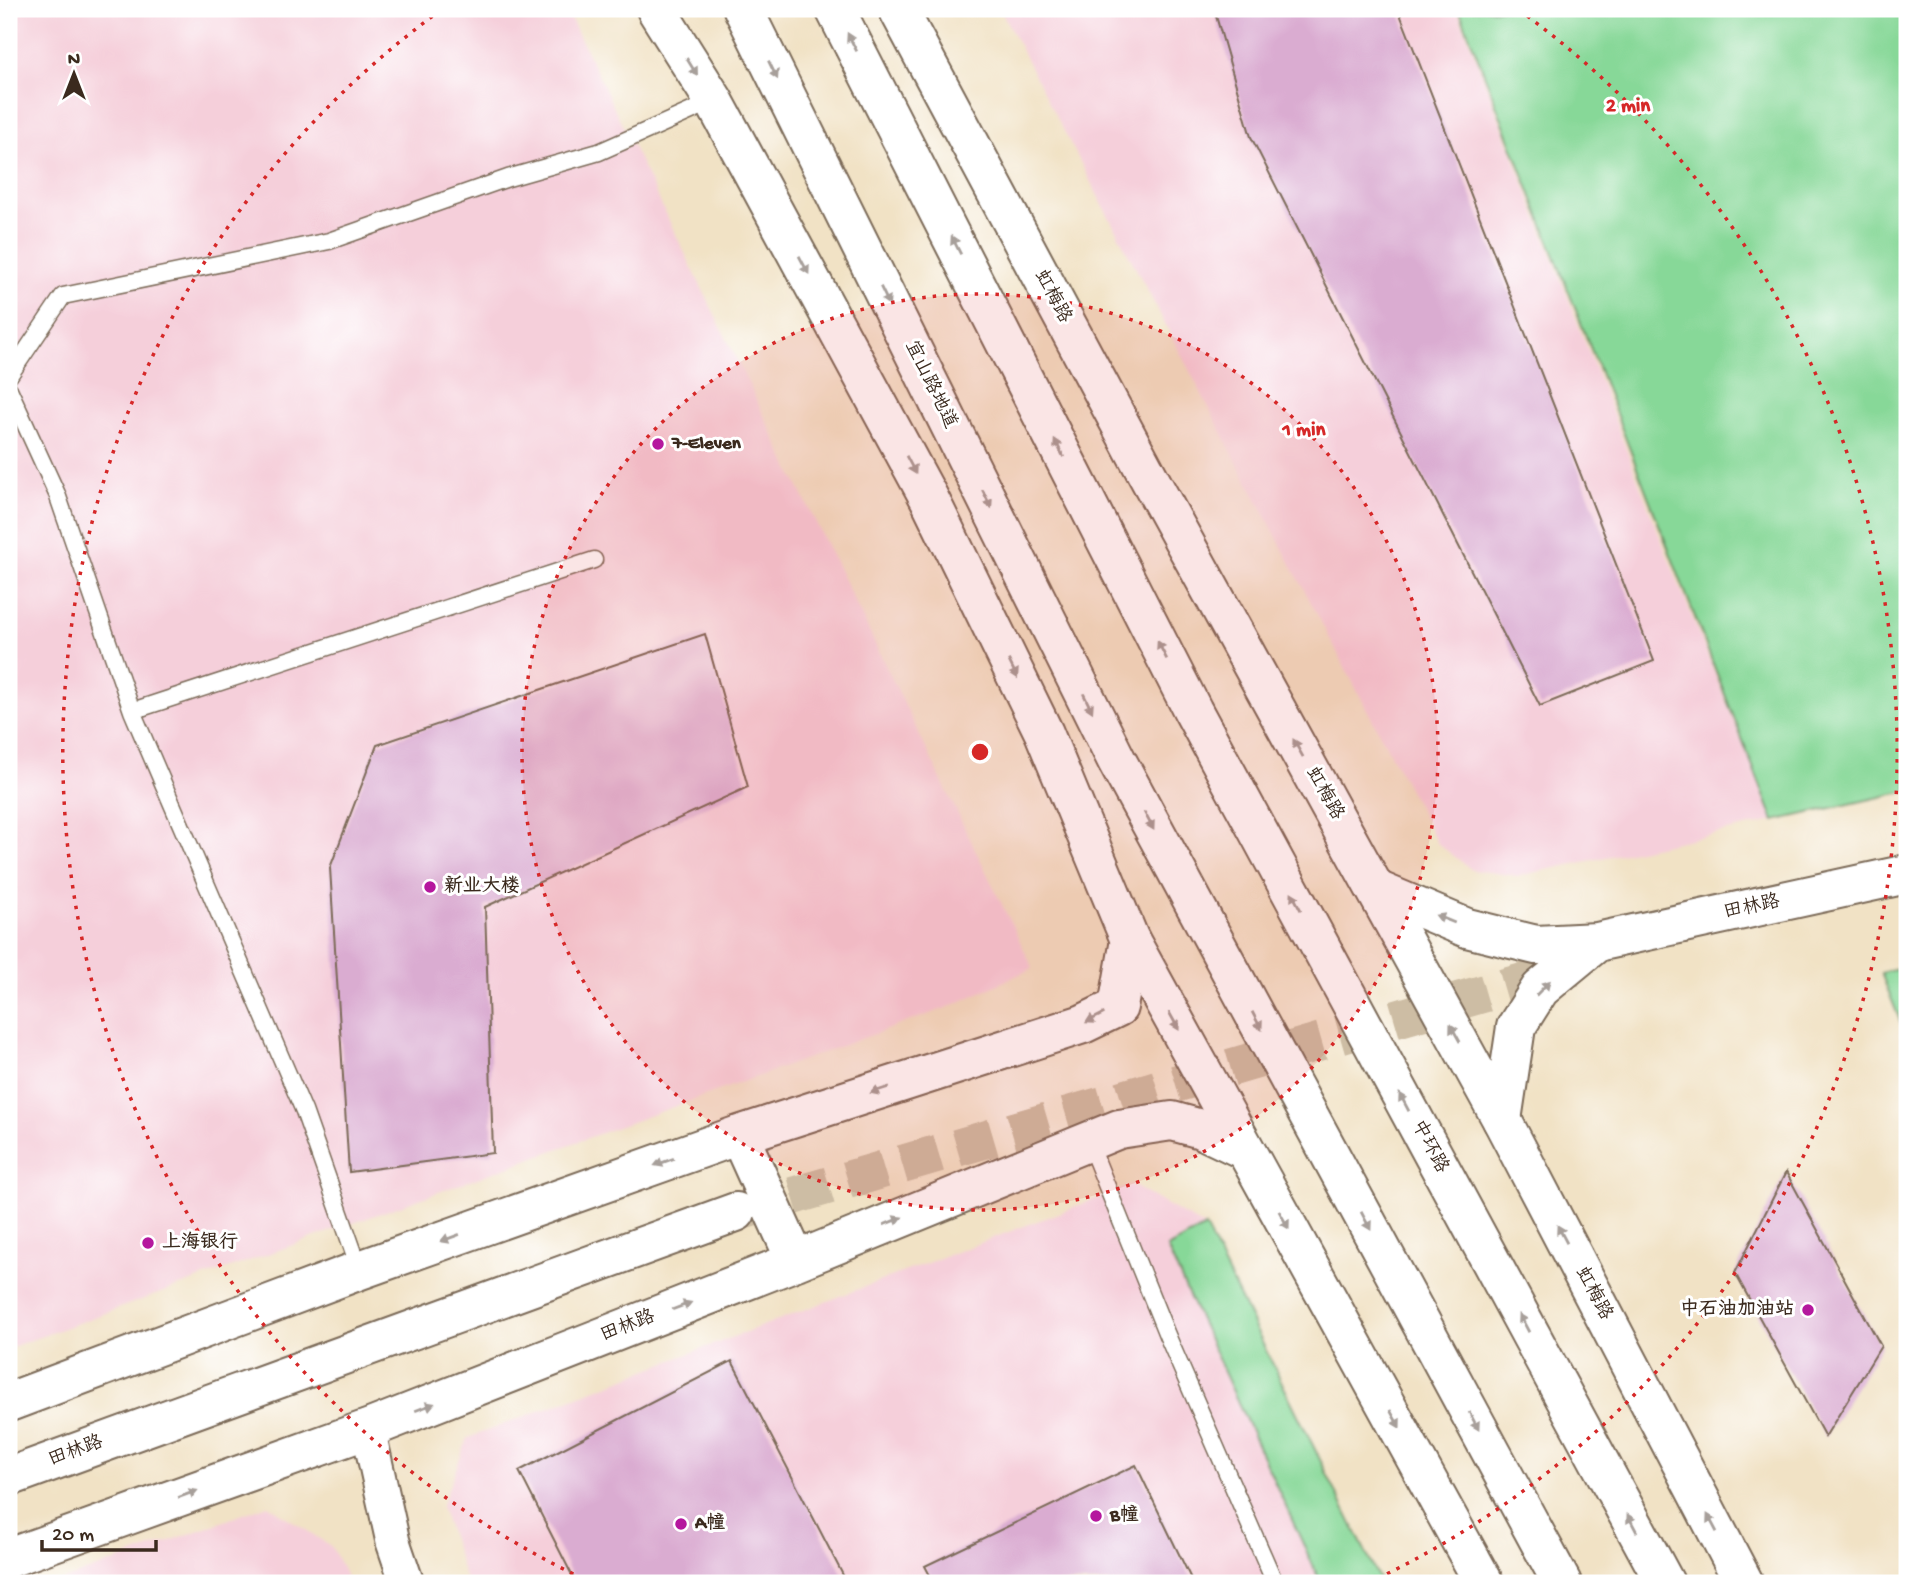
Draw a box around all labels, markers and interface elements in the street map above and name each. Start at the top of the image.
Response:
one-way arrow [847,32,858,52]
north arrow [38,38,108,108]
text: N [68,49,80,72]
one-way arrow [686,57,699,76]
one-way arrow [768,60,779,80]
text: 2 min [1606,95,1651,120]
one-way arrow [950,235,961,255]
one-way arrow [798,255,810,275]
street label: 虹梅路 [1028,266,1076,328]
one-way arrow [880,286,891,306]
street label: 宜山路地道 [899,337,962,433]
text: 1 min [1282,419,1326,444]
place label: 7-Eleven [671,433,742,456]
marker: 7-Eleven [650,436,666,452]
one-way arrow [1053,438,1064,458]
one-way arrow [905,456,917,475]
one-way arrow [981,489,992,509]
one-way arrow [1156,640,1168,660]
one-way arrow [1007,659,1018,679]
one-way arrow [1082,693,1093,713]
one-way arrow [1292,738,1304,758]
centre of rings [968,740,992,764]
street label: 虹梅路 [1300,763,1349,825]
one-way arrow [1143,811,1155,830]
place label: 新业大楼 [444,875,520,899]
marker: 新业大楼 [422,879,438,895]
street label: 田林路 [1722,890,1782,925]
one-way arrow [1290,892,1302,911]
one-way arrow [1434,913,1455,924]
one-way arrow [1535,980,1551,997]
one-way arrow [1168,1011,1180,1031]
one-way arrow [1252,1011,1263,1031]
one-way arrow [1085,1012,1105,1023]
one-way arrow [1449,1023,1461,1043]
one-way arrow [869,1085,890,1095]
one-way arrow [1398,1092,1410,1111]
street label: 中环路 [1405,1116,1453,1178]
one-way arrow [653,1157,674,1168]
one-way arrow [1278,1211,1290,1230]
one-way arrow [1360,1211,1372,1231]
one-way arrow [883,1216,904,1227]
one-way arrow [1556,1224,1567,1244]
place label: 上海银行 [162,1231,238,1255]
one-way arrow [439,1233,460,1244]
marker: 上海银行 [140,1235,156,1251]
street label: 虹梅路 [1569,1263,1617,1325]
place label: 中石油加油站 [1680,1298,1794,1322]
one-way arrow [672,1300,693,1311]
marker: 中石油加油站 [1800,1302,1816,1318]
street label: 田林路 [597,1305,659,1348]
one-way arrow [1518,1313,1530,1333]
one-way arrow [414,1401,435,1412]
one-way arrow [1389,1410,1401,1429]
one-way arrow [1468,1411,1480,1431]
street label: 田林路 [45,1431,107,1473]
one-way arrow [178,1488,199,1499]
place label: B幢 [1109,1504,1139,1528]
scale bar [42,1508,156,1552]
marker: B幢 [1088,1508,1104,1524]
place label: A幢 [694,1512,725,1536]
one-way arrow [1627,1513,1638,1533]
one-way arrow [1706,1513,1718,1533]
marker: A幢 [673,1516,689,1532]
text: 20 m [52,1524,94,1549]

